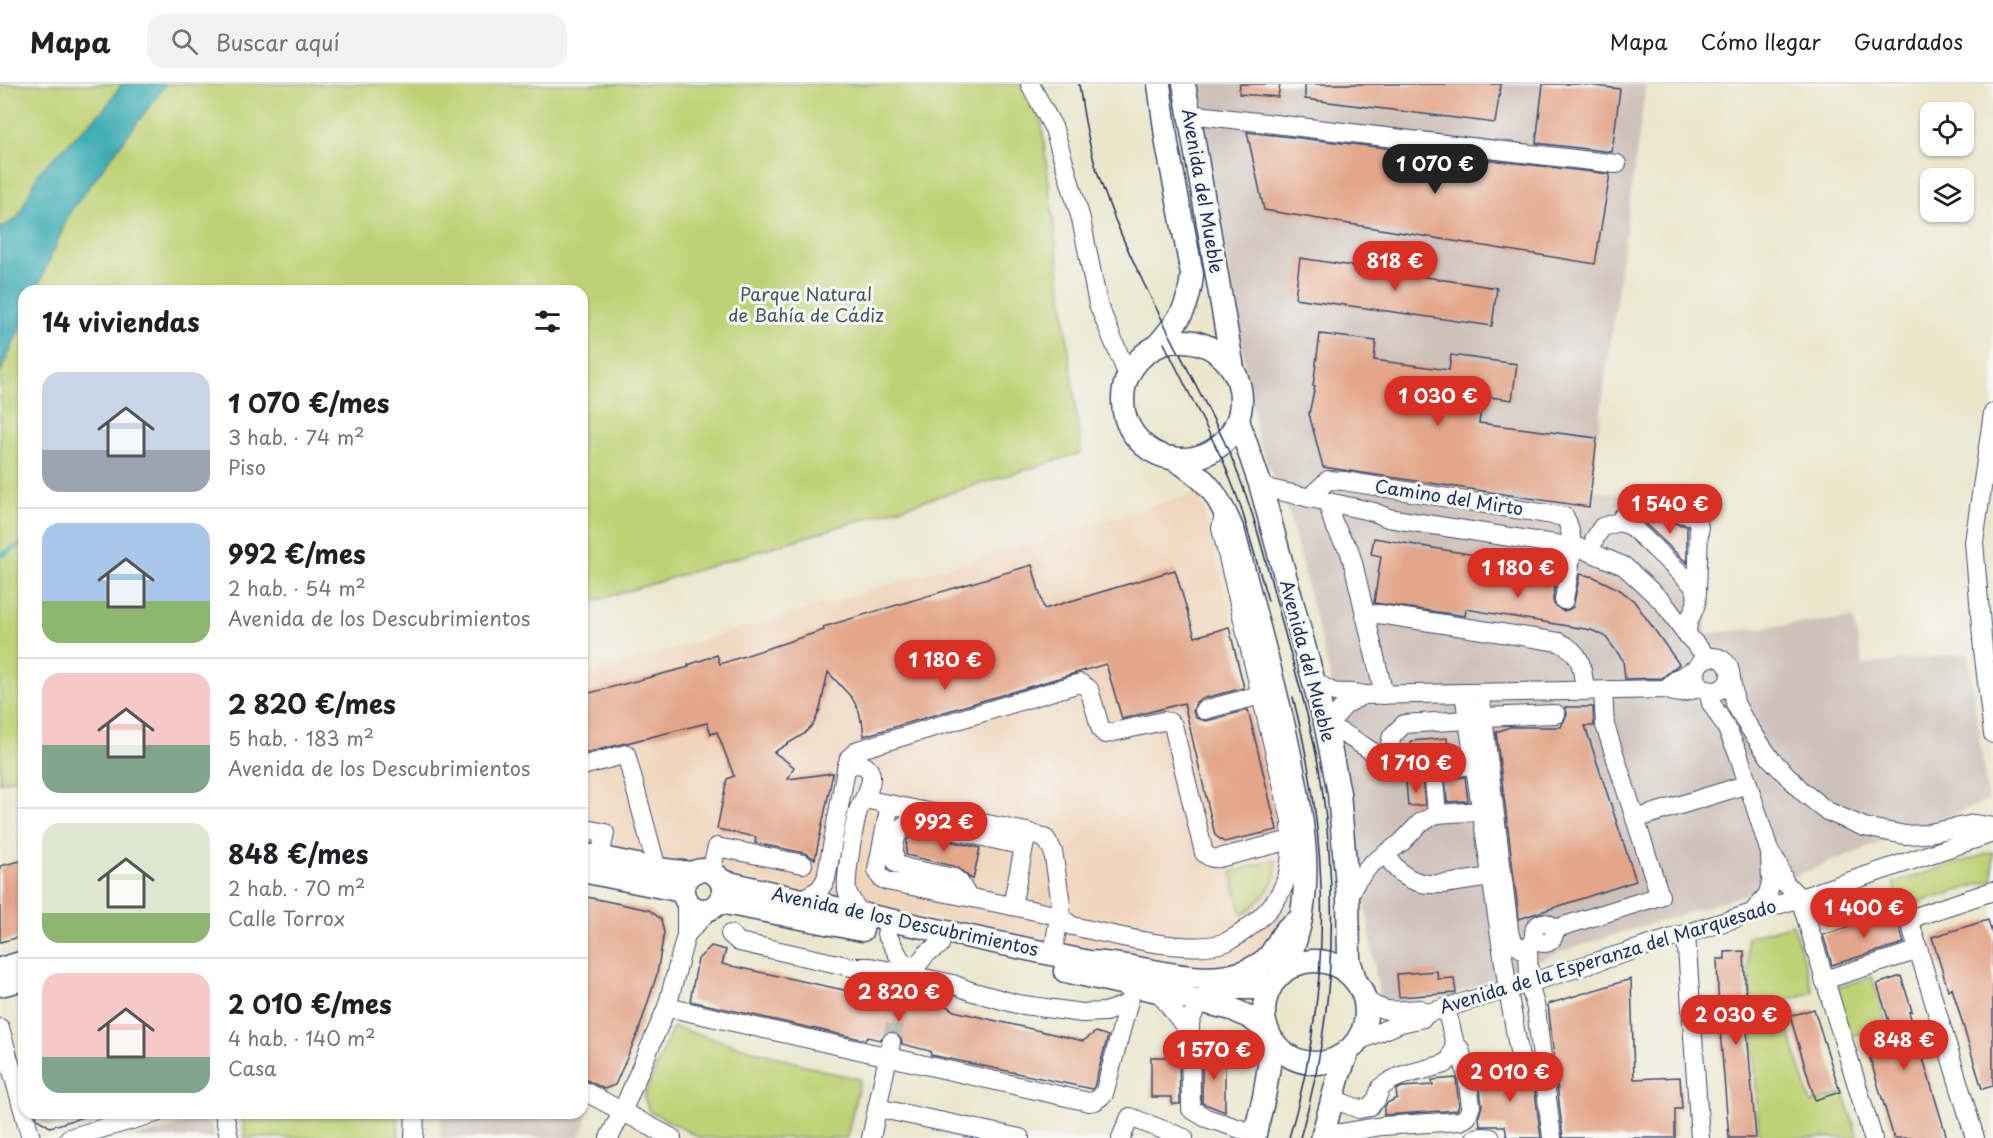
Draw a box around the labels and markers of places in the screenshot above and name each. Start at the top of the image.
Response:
pin: 1 070 € [1380,144,1490,195]
pin: 818 € [1353,241,1437,292]
pin: 1 030 € [1383,376,1493,427]
pin: 1 540 € [1615,484,1725,535]
pin: 1 180 € [1463,548,1573,599]
pin: 1 180 € [890,640,1000,691]
pin: 1 710 € [1361,743,1471,794]
pin: 992 € [902,802,986,853]
pin: 1 400 € [1809,888,1919,939]
pin: 2 820 € [844,972,954,1023]
pin: 2 030 € [1681,995,1791,1046]
pin: 848 € [1862,1020,1946,1071]
pin: 1 570 € [1159,1030,1269,1081]
pin: 2 010 € [1455,1052,1565,1103]

